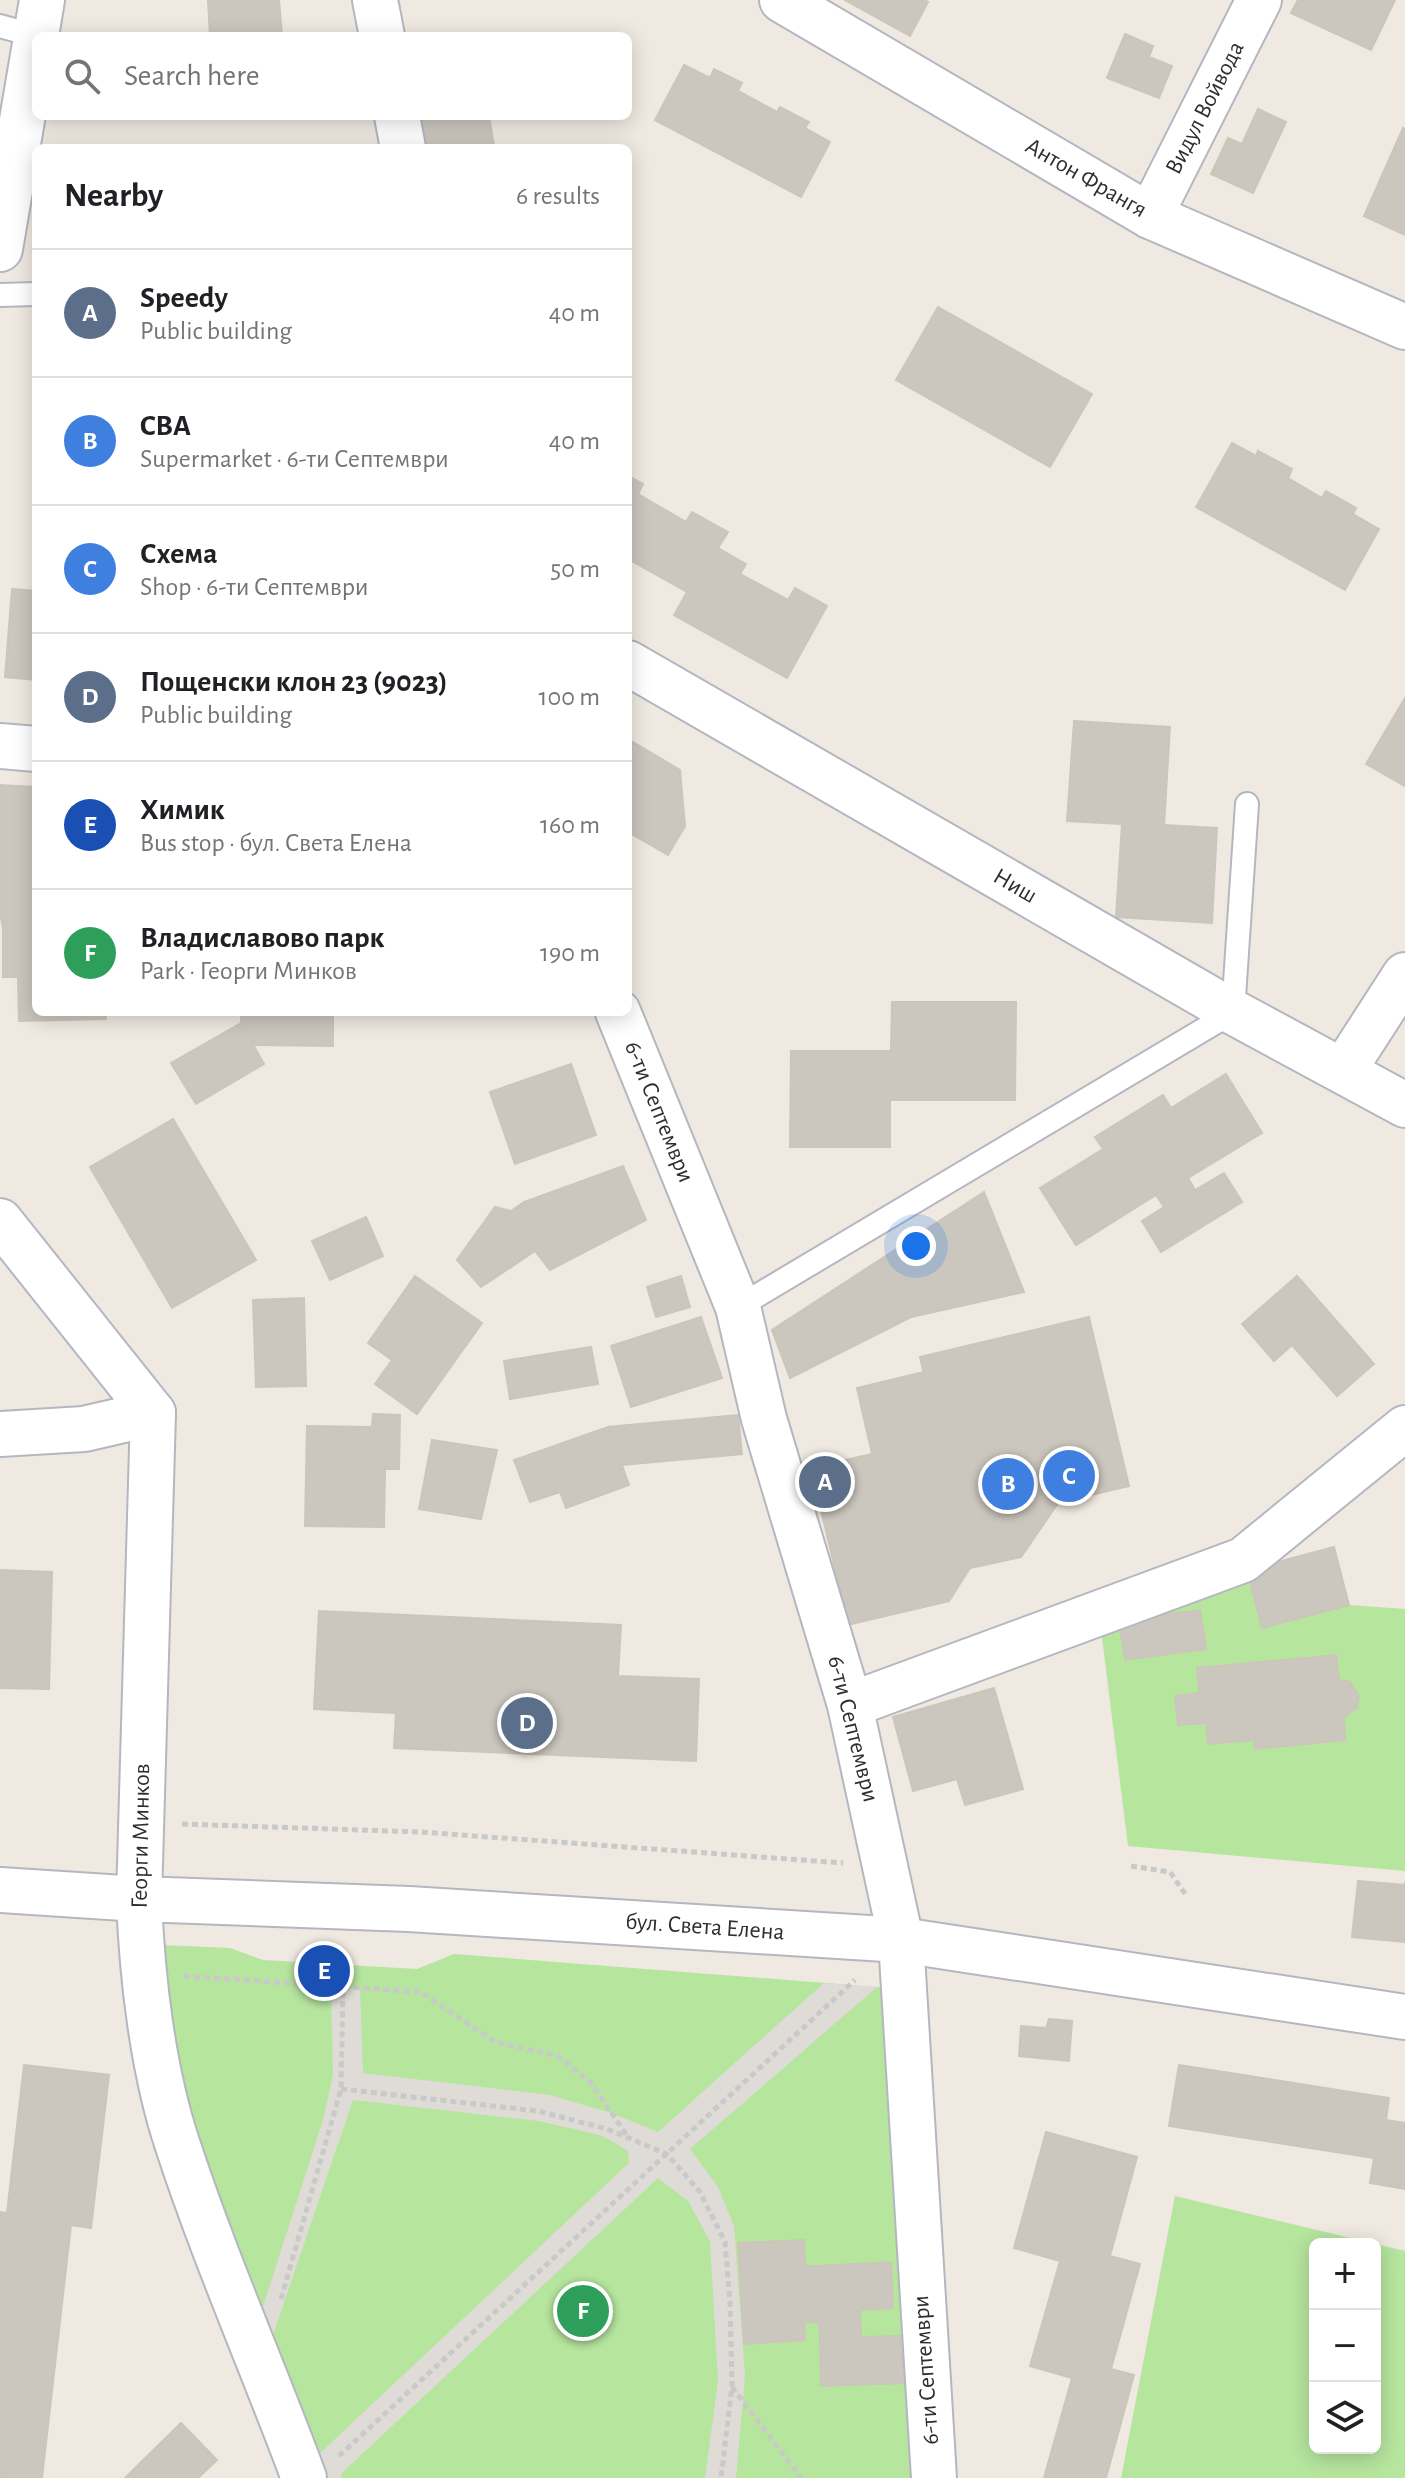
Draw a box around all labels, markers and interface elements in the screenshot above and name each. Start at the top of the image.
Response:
search box [32,32,632,120]
street label: Видул Войвода [1161,38,1249,178]
icon: search [60,54,104,98]
text: Search here [124,61,260,91]
street label: Антон Франгя [1021,134,1151,222]
text: Nearby [64,179,163,213]
text: 6 results [516,183,600,209]
text: Speedy [140,283,228,313]
text: A [82,300,98,326]
text: 40 m [549,300,600,326]
text: Public building [140,318,292,344]
text: CBA [140,411,191,441]
text: B [82,428,98,454]
text: 40 m [549,428,600,454]
text: Supermarket · 6-ти Септември [140,446,449,472]
text: Схема [140,539,217,569]
text: C [83,556,97,582]
text: 50 m [550,556,600,582]
text: Shop · 6-ти Септември [140,574,369,600]
text: Пощенски клон 23 (9023) [140,667,448,697]
text: D [81,684,99,710]
text: 100 m [539,684,600,710]
text: Public building [140,702,292,728]
text: Химик [140,795,225,825]
text: E [83,812,97,838]
text: 160 m [540,812,600,838]
text: Bus stop · бул. Света Елена [140,830,412,856]
street label: Ниш [989,864,1041,908]
text: Владиславово парк [140,923,384,953]
text: F [84,940,96,966]
text: 190 m [540,940,600,966]
text: Park · Георги Минков [140,958,357,984]
street label: 6-ти Септември [620,1038,698,1186]
your location [896,1226,936,1266]
pin: C [1043,1446,1095,1506]
pin: A [799,1452,851,1512]
pin: B [982,1454,1034,1514]
street label: 6-ти Септември [823,1653,883,1805]
pin: D [501,1693,553,1753]
street label: Георги Минков [128,1763,154,1909]
street label: бул. Света Елена [625,1909,785,1945]
pin: E [298,1941,350,2001]
map controls [1309,2238,1381,2454]
button: + [1309,2238,1381,2310]
pin: F [557,2281,609,2341]
street label: 6-ти Септември [909,2294,943,2446]
button: − [1309,2310,1381,2382]
button: layers [1309,2382,1381,2454]

